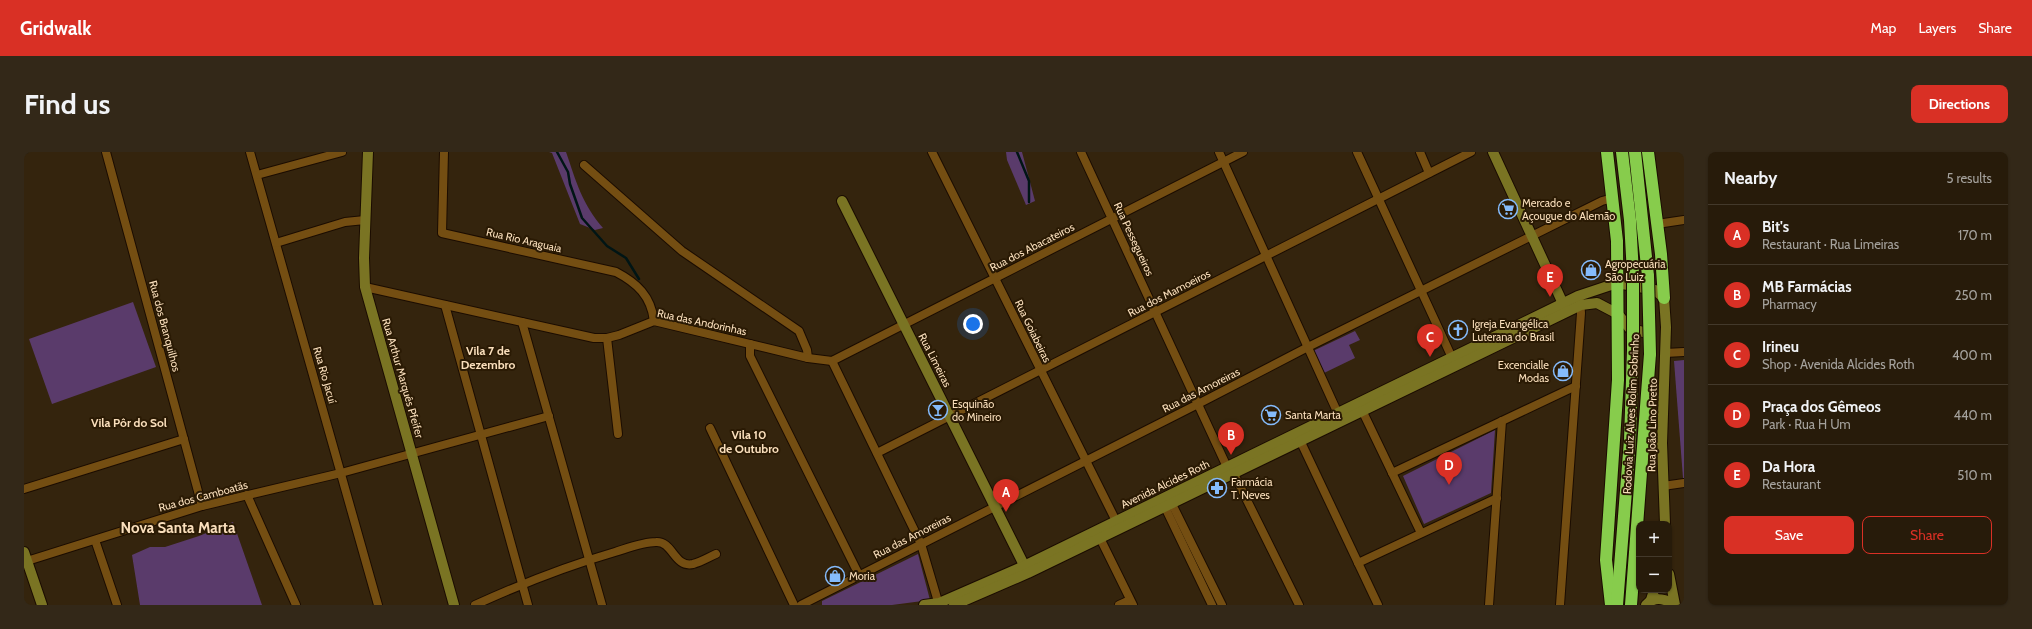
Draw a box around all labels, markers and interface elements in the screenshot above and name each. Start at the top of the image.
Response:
text: Gridwalk [20,17,92,40]
text: Map [1871,19,1896,37]
text: Layers [1918,19,1956,37]
text: Share [1978,19,2012,37]
button: Directions [1911,85,2008,123]
text: Find us [24,87,110,121]
text: Nearby [1724,168,1777,188]
text: 5 results [1946,170,1992,186]
place label: Mercado e Açougue do Alemão [1522,196,1615,223]
supermarket icon: Mercado e Açougue do Alemão [1497,198,1519,220]
street label: Rua Pessegueiros [1111,200,1157,278]
text: Bit's [1762,218,1789,236]
street label: Rua dos Abacateiros [987,219,1077,274]
street label: Rua Rio Araguaia [485,225,564,256]
text: A [1733,227,1741,243]
text: 170 m [1958,227,1992,243]
text: Restaurant · Rua Limeiras [1762,236,1899,252]
place label: Agropecuária São Luiz [1605,257,1666,284]
shop icon: Agropecuária São Luiz [1580,259,1602,281]
pin: E [1537,264,1563,297]
street label: Rua dos Mamoeiros [1125,266,1213,320]
text: MB Farmácias [1762,278,1852,296]
street label: Rua dos Branquilhos [146,279,184,374]
text: B [1733,287,1741,303]
text: 250 m [1955,287,1992,303]
text: Pharmacy [1762,296,1817,312]
street label: Rua Goiabeiras [1012,297,1054,365]
street label: Rua das Andorinhas [656,306,749,338]
your location [963,314,983,334]
street label: Rua Arthur Marquês Pfeifer [379,316,427,440]
place label: Igreja Evangélica Luterana do Brasil [1472,317,1555,344]
church icon: Igreja Evangélica Luterana do Brasil [1447,319,1469,341]
pin: C [1417,324,1443,357]
street label: Rua Limeiras [915,331,955,390]
street label: Rodovia Luiz Alves Rolim Sobrinho [1620,334,1642,494]
text: Irineu [1762,338,1799,356]
district label: Vila 7 de Dezembro [461,343,515,372]
street label: Rua Rio Jacuí [310,345,340,406]
text: C [1733,347,1741,363]
text: 400 m [1952,347,1992,363]
text: Shop · Avenida Alcides Roth [1762,356,1915,372]
place label: Excencialle Modas [1498,358,1549,385]
shop icon: Excencialle Modas [1552,360,1574,382]
street label: Rua das Amoreiras [1160,364,1243,416]
street label: Rua João Lino Pretto [1644,378,1660,472]
place label: Esquinão do Mineiro [952,397,1001,424]
text: Praça dos Gêmeos [1762,398,1881,416]
bar icon: Esquinão do Mineiro [927,399,949,421]
supermarket icon: Santa Marta [1260,404,1282,426]
text: D [1732,407,1742,423]
text: 440 m [1954,407,1992,423]
place label: Santa Marta [1285,408,1342,422]
district label: Vila Pôr do Sol [91,415,167,430]
text: Park · Rua H Um [1762,416,1851,432]
pin: B [1218,422,1244,455]
district label: Vila 10 de Outubro [719,427,779,456]
pin: D [1436,452,1462,485]
street label: Avenida Alcides Roth [1118,456,1212,512]
text: Da Hora [1762,458,1815,476]
text: E [1733,467,1741,483]
text: 510 m [1957,467,1992,483]
place label: Farmácia T. Neves [1231,475,1273,502]
text: Restaurant [1762,476,1821,492]
street label: Rua dos Camboatãs [157,477,250,515]
pharmacy icon: Farmácia T. Neves [1206,477,1228,499]
pin: A [993,479,1019,512]
street label: Rua das Amoreiras [871,510,954,562]
button: Save [1724,516,1854,554]
button: Share [1862,516,1992,554]
district label: Nova Santa Marta [121,519,236,537]
map controls [1636,521,1672,593]
button: + [1636,521,1672,557]
button: − [1636,557,1672,593]
shop icon: Moria [824,565,846,587]
place label: Moria [849,569,876,583]

